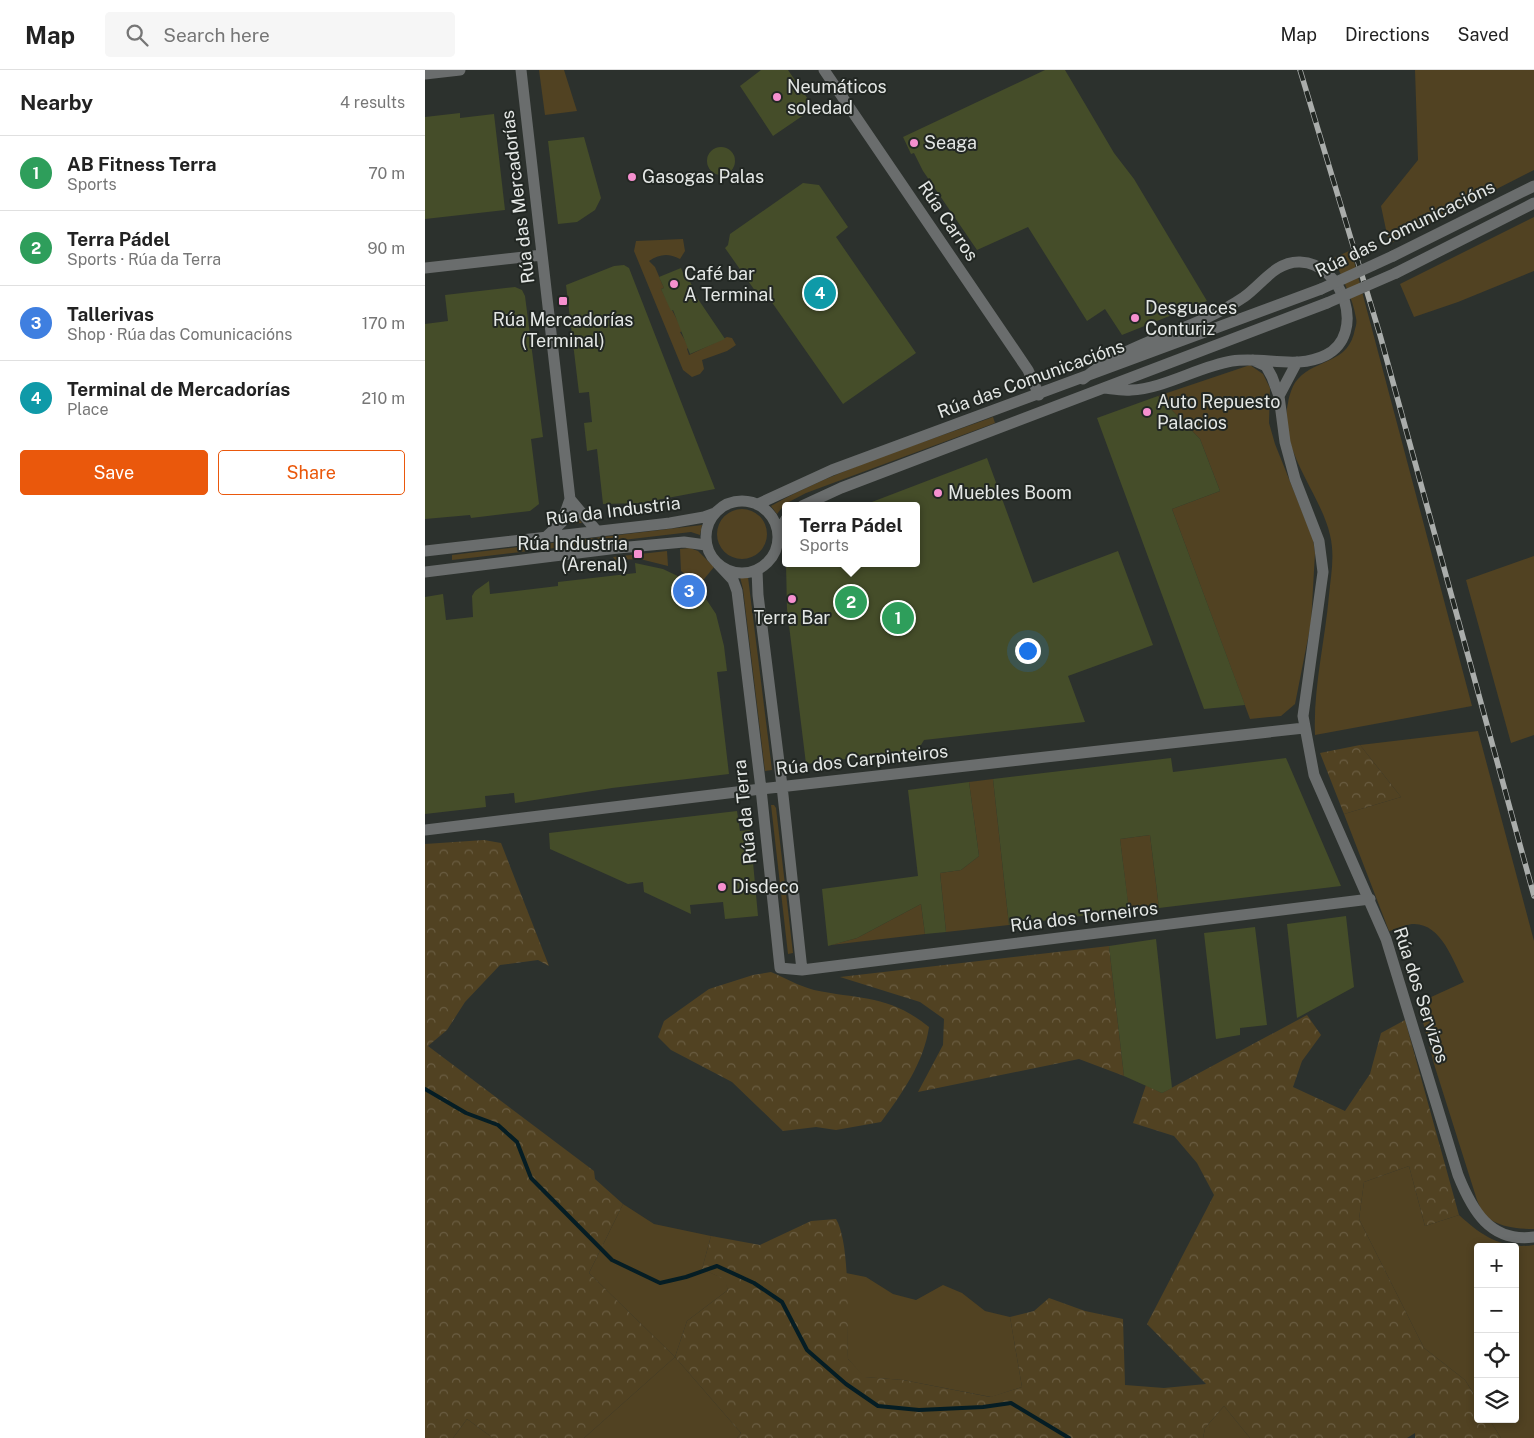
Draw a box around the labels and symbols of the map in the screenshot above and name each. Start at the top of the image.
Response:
place label: Neumáticos soledad [787,76,887,118]
marker: Neumáticos soledad [771,91,783,103]
street label: Rúa das Mercadorías [496,109,539,285]
place label: Seaga [924,132,977,153]
marker: Seaga [908,137,920,149]
place label: Gasogas Palas [642,166,764,187]
marker: Gasogas Palas [626,171,638,183]
street label: Rúa das Comunicacións [1311,176,1498,281]
street label: Rúa Carros [914,177,983,265]
place label: Café bar A Terminal [684,263,774,305]
pin: 4 [804,274,836,312]
marker: Café bar A Terminal [668,278,680,290]
marker: Rúa Mercadorías (Terminal) [557,295,569,307]
place label: Desguaces Conturiz [1145,297,1237,339]
place label: Rúa Mercadorías (Terminal) [493,309,633,351]
marker: Desguaces Conturiz [1129,312,1141,324]
street label: Rúa das Comunicacións [934,335,1127,422]
place label: Auto Repuesto Palacios [1157,391,1280,433]
marker: Auto Repuesto Palacios [1141,406,1153,418]
place label: Muebles Boom [948,482,1072,503]
marker: Muebles Boom [932,487,944,499]
street label: Rúa da Industria [544,492,682,529]
place label: Rúa Industria (Arenal) [517,533,628,575]
marker: Rúa Industria (Arenal) [632,548,644,560]
pin: 3 [673,572,705,610]
pin: 2 [835,583,867,621]
marker: Terra Bar [786,593,798,605]
pin: 1 [882,599,914,637]
place label: Terra Bar [754,607,830,628]
your location [1015,638,1041,664]
street label: Rúa dos Carpinteiros [775,740,949,779]
street label: Rúa da Terra [729,759,760,865]
place label: Disdeco [732,876,799,897]
marker: Disdeco [716,881,728,893]
street label: Rúa dos Torneiros [1009,897,1159,936]
street label: Rúa dos Servizos [1390,924,1453,1065]

